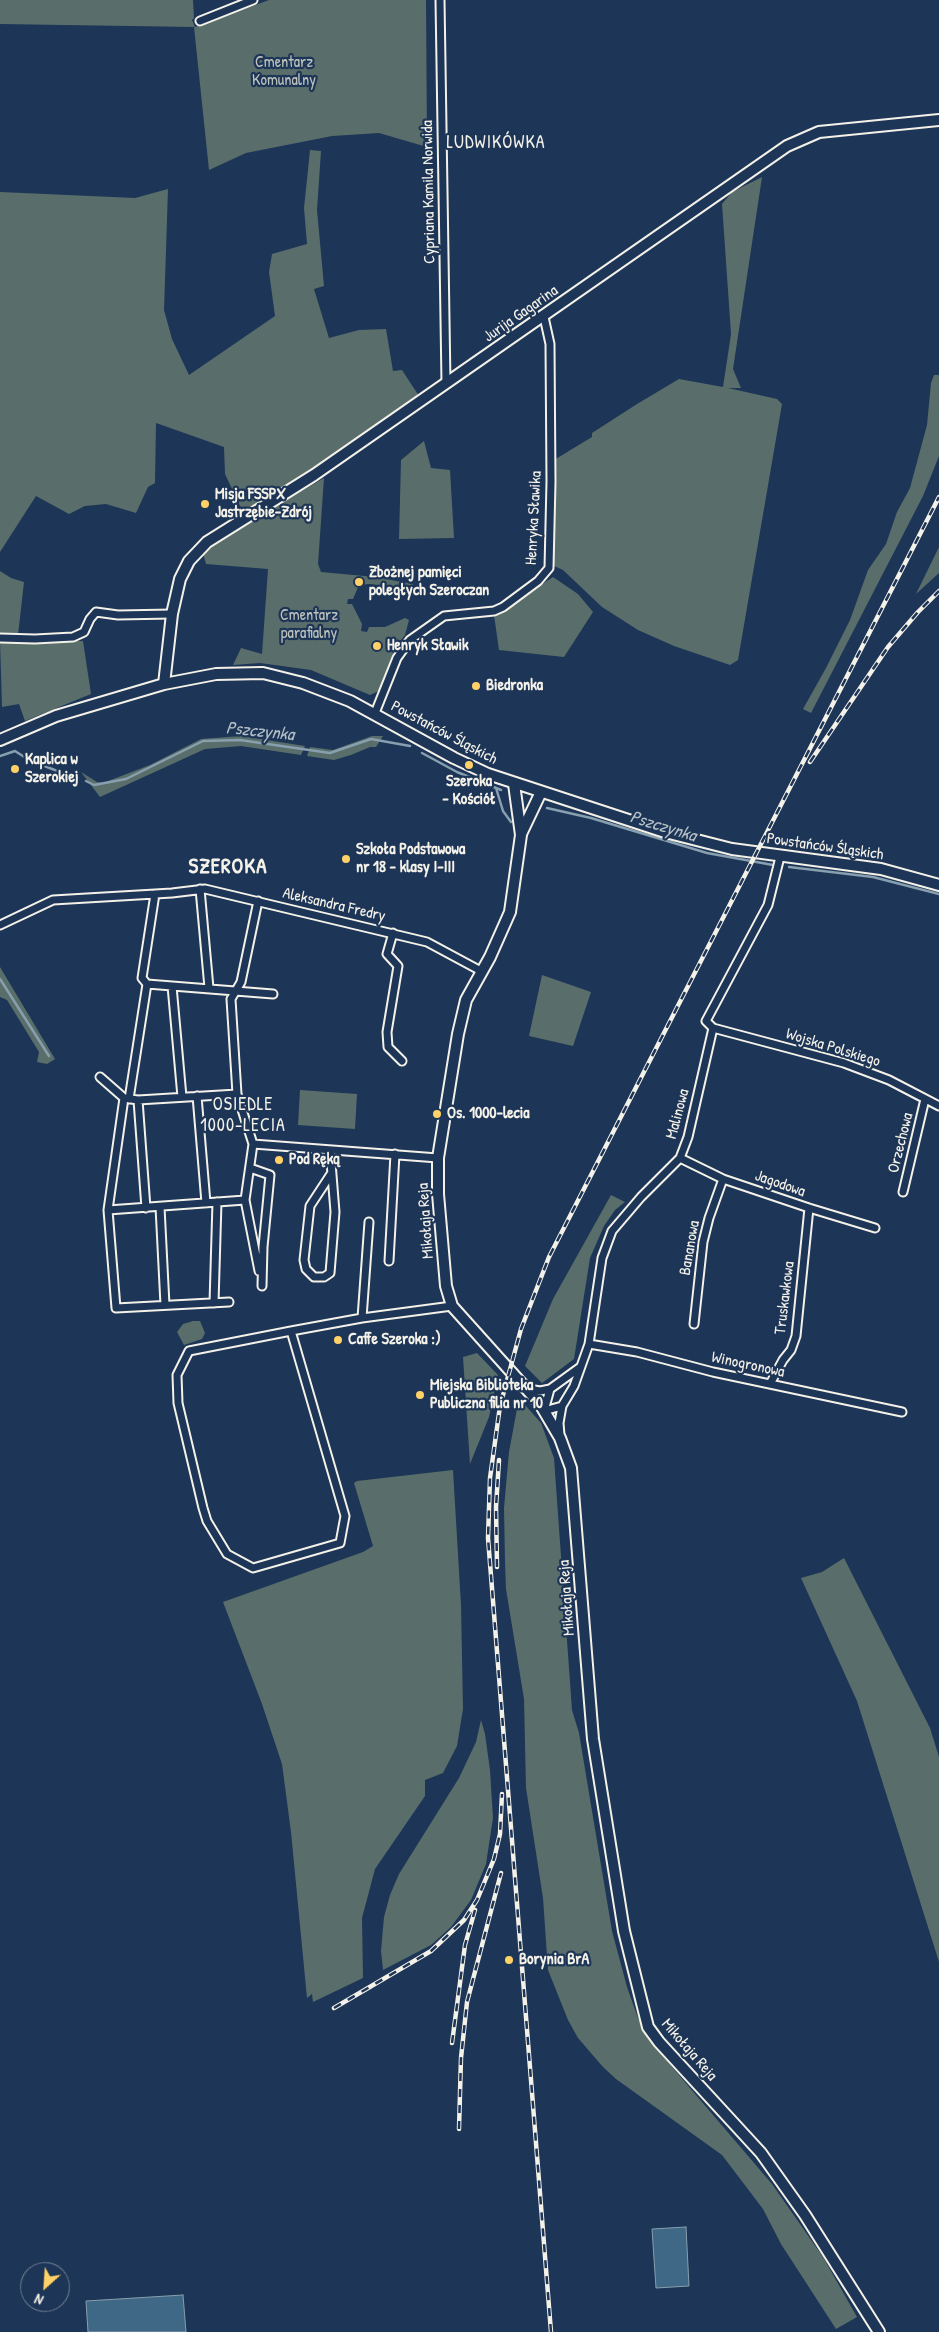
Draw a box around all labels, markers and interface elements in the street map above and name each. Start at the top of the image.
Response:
park label: Cmentarz Komunalny [252,53,316,91]
street label: Cypriana Kamila Norwida [418,120,440,264]
district label: LUDWIKÓWKA [445,132,547,154]
street label: Jurija Gagarina [480,281,562,347]
street label: Henryka Sławika [522,470,546,566]
place label: Misja FSSPX Jastrzębie-Zdrój [215,485,312,523]
marker: Misja FSSPX Jastrzębie-Zdrój [199,498,211,510]
place label: Zbożnej pamięci poległych Szeroczan [369,563,489,601]
marker: Zbożnej pamięci poległych Szeroczan [353,576,365,588]
park label: Cmentarz parafialny [280,606,338,644]
place label: Henryk Sławik [387,636,469,656]
marker: Henryk Sławik [371,640,383,652]
place label: Biedronka [486,676,543,696]
marker: Biedronka [470,680,482,692]
street label: Powstańców Śląskich [388,697,500,769]
water label: Pszczynka [225,718,295,746]
place label: Kaplica w Szerokiej [25,750,79,788]
marker: Szeroka - Kościół [463,759,475,771]
marker: Kaplica w Szerokiej [9,763,21,775]
place label: Szeroka - Kościół [442,772,496,810]
water label: Pszczynka [627,807,699,847]
street label: Powstańców Śląskich [765,829,885,865]
place label: Szkoła Podstawowa nr 18 - klasy I-III [356,840,465,878]
marker: Szkoła Podstawowa nr 18 - klasy I-III [340,853,352,865]
district label: SZEROKA [188,854,268,880]
street label: Aleksandra Fredry [281,884,387,926]
street label: Wojska Polskiego [784,1025,882,1071]
street label: Malinowa [662,1087,694,1141]
district label: OSIEDLE 1000-LECIA [199,1094,287,1136]
place label: Os. 1000-lecia [447,1104,530,1124]
marker: Os. 1000-lecia [431,1108,443,1120]
street label: Orzechowa [884,1111,918,1175]
place label: Pod Ręką [289,1150,340,1170]
marker: Pod Ręką [273,1154,285,1166]
street label: Jagodowa [752,1166,808,1202]
street label: Mikołaja Reja [414,1182,438,1260]
street label: Bananowa [676,1219,704,1277]
street label: Truskawkowa [771,1260,799,1336]
place label: Caffe Szeroka :) [348,1330,441,1350]
marker: Caffe Szeroka :) [332,1334,344,1346]
street label: Winogronowa [710,1348,786,1382]
place label: Miejska Biblioteka Publiczna filia nr 10 [430,1376,543,1414]
marker: Miejska Biblioteka Publiczna filia nr 10 [414,1389,426,1401]
street label: Mikołaja Reja [555,1559,579,1637]
place label: Borynia BrA [519,1950,589,1970]
marker: Borynia BrA [503,1954,515,1966]
street label: Mikołaja Reja [657,2015,721,2085]
north arrow [20,2262,70,2312]
text: N [31,2290,46,2310]

